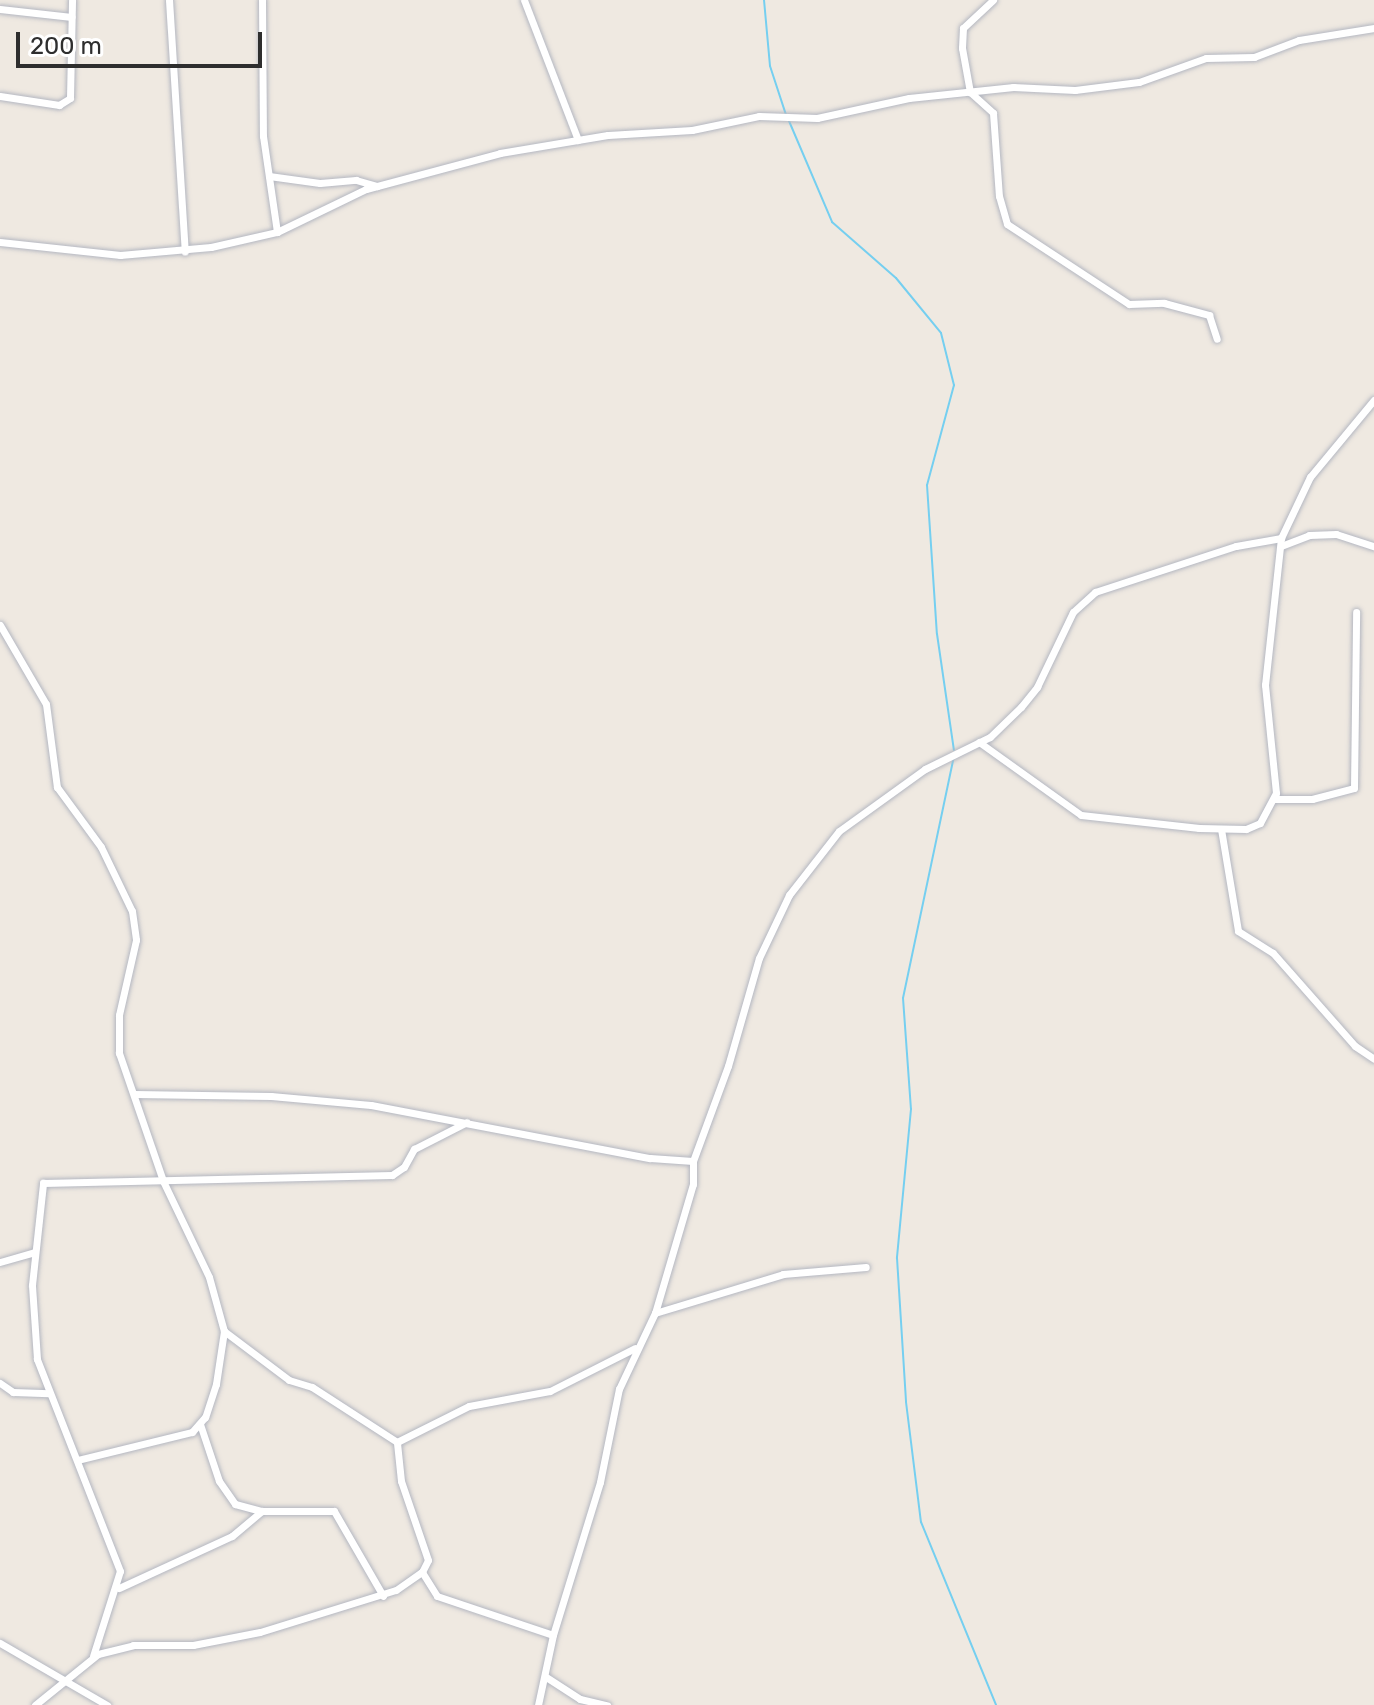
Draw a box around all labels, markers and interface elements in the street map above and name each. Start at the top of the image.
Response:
scale bar [20,16,266,66]
text: 200 m [30,32,102,60]

